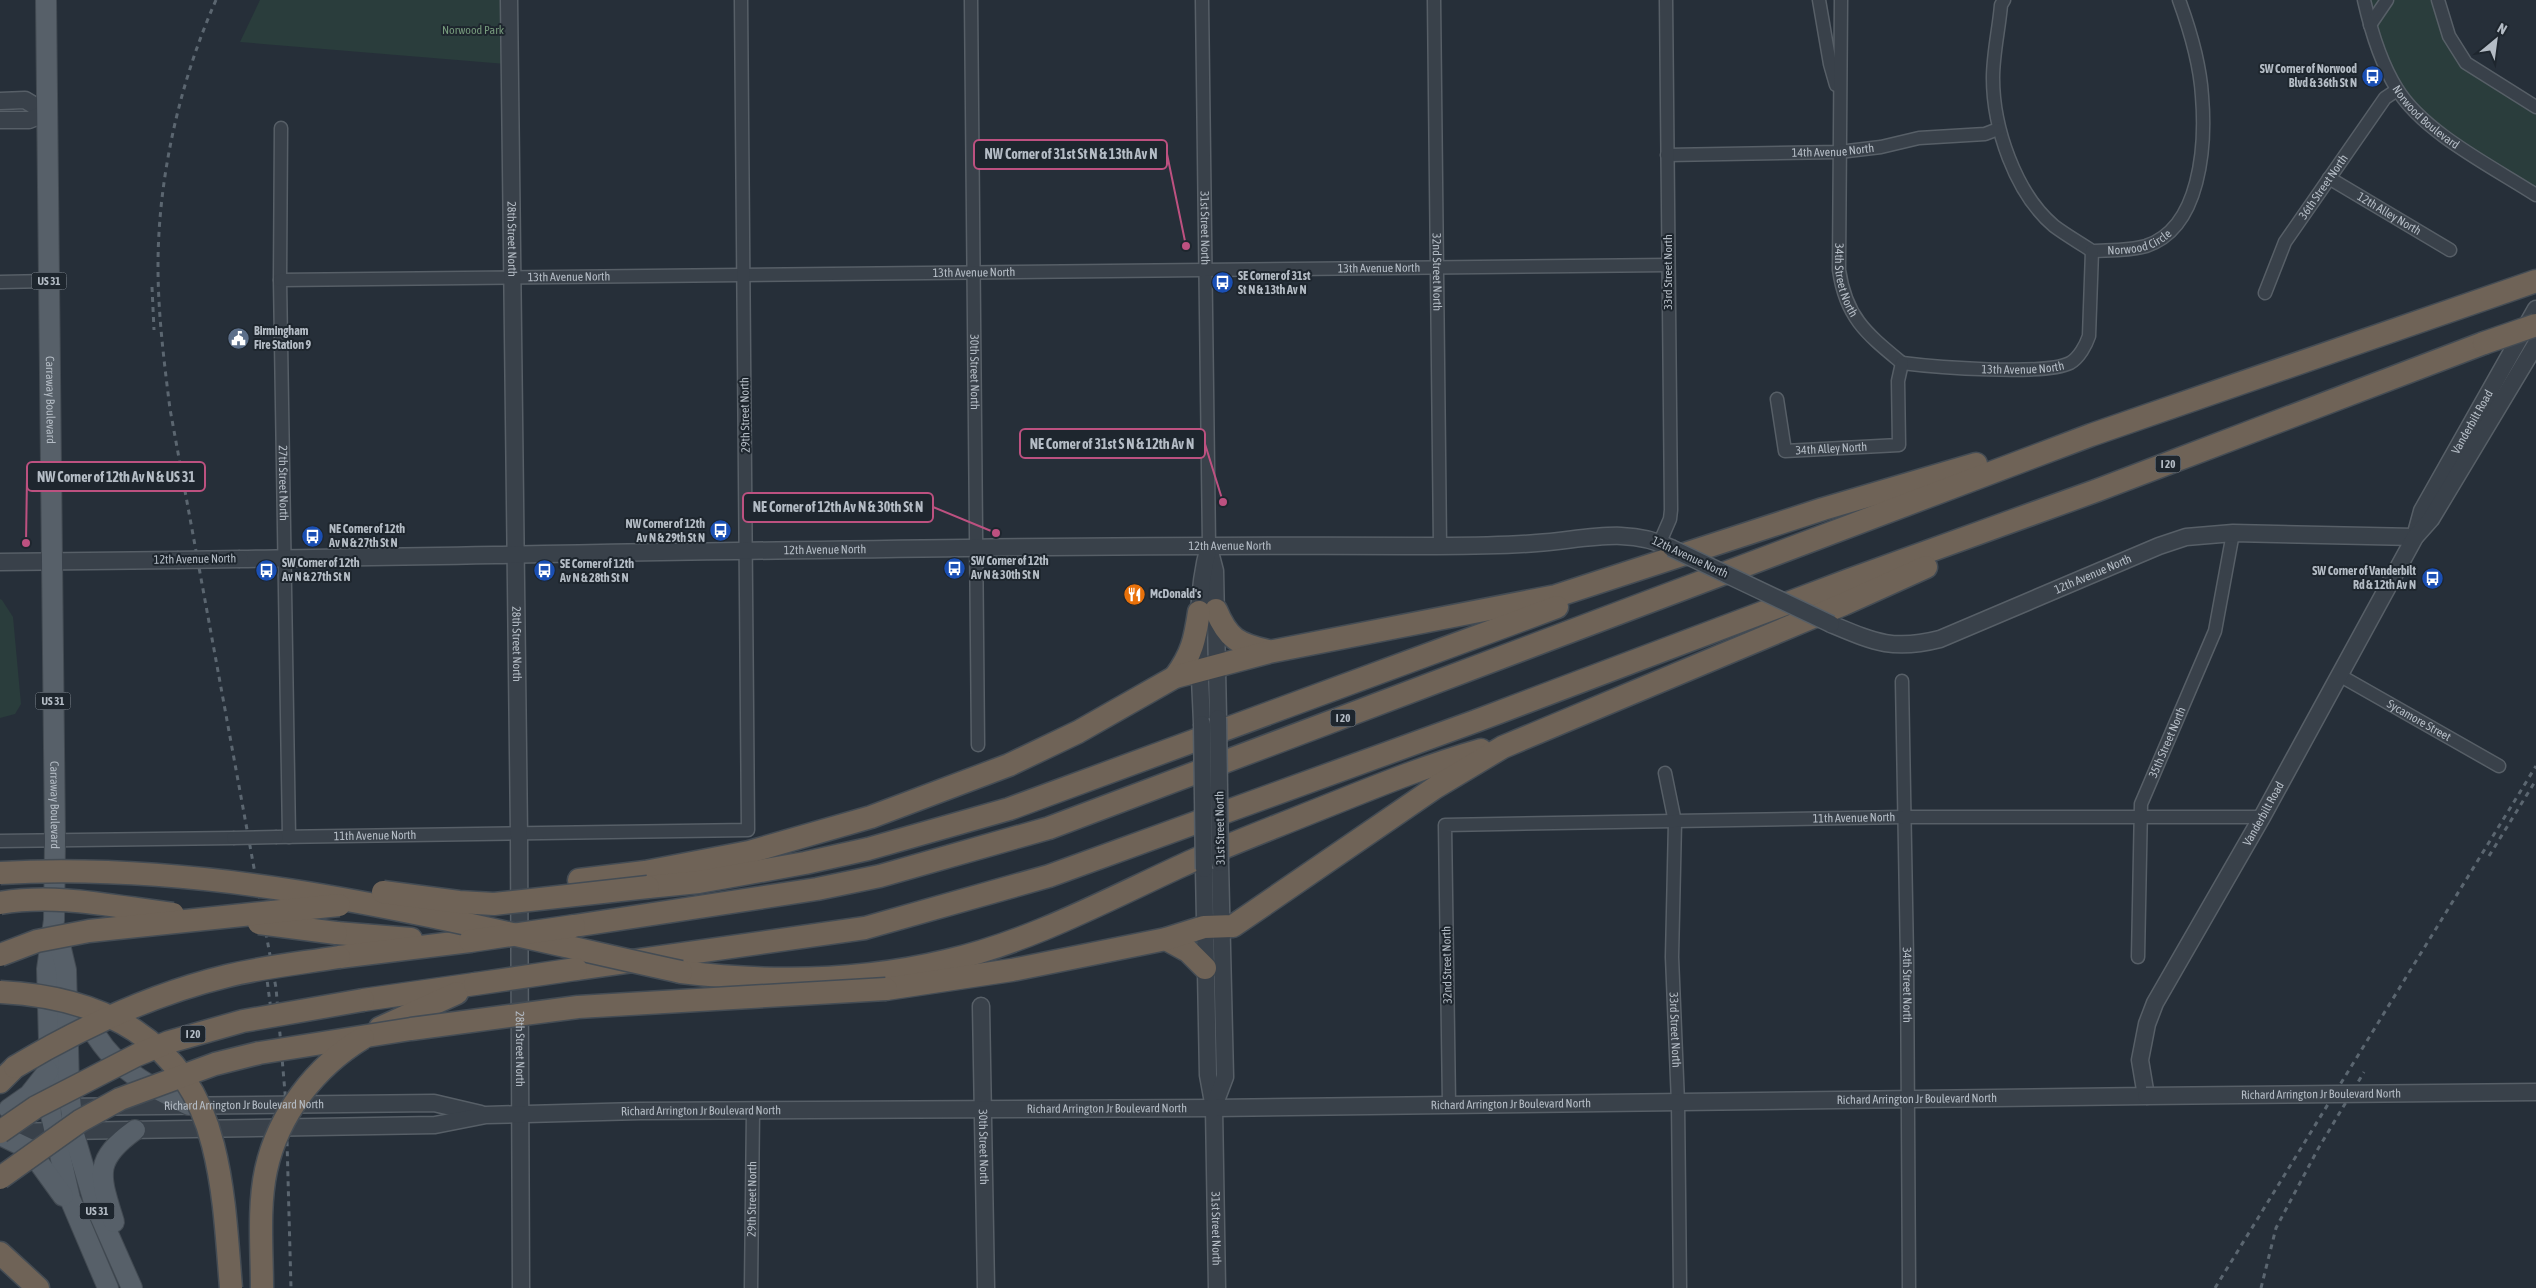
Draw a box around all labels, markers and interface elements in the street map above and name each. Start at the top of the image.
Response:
north arrow [2471,15,2521,65]
text: N [2495,20,2510,38]
park label: Norwood Park [442,23,505,37]
place label: SW Corner of Norwood Blvd & 36th St N [2260,62,2357,90]
bus stop icon: SW Corner of Norwood Blvd & 36th St N [2361,64,2385,88]
street label: Norwood Boulevard [2389,83,2462,152]
callout: NW Corner of 31st St N & 13th Av N [974,140,1167,169]
street label: 14th Avenue North [1792,141,1875,160]
text: NW Corner of 31st St N & 13th Av N [985,146,1157,162]
street label: 36th Street North [2296,152,2351,222]
street label: 12th Alley North [2355,189,2424,238]
street label: 31st Street North [1197,191,1212,265]
street label: 28th Street North [504,201,519,277]
street label: Norwood Circle [2107,227,2174,257]
street label: 32nd Street North [1430,233,1444,311]
street label: 33rd Street North [1661,234,1675,310]
street label: 34th Street North [1832,243,1861,320]
street label: 13th Avenue North [1338,261,1420,276]
street label: 13th Avenue North [933,265,1015,280]
street label: 13th Avenue North [528,269,610,284]
place label: SE Corner of 31st St N & 13th Av N [1238,269,1311,297]
bus stop icon: SE Corner of 31st St N & 13th Av N [1210,271,1234,295]
road number: US 31 [32,272,66,290]
place label: Birmingham Fire Station 9 [254,324,312,352]
public building icon: Birmingham Fire Station 9 [226,326,250,350]
street label: 30th Street North [967,334,982,410]
street label: Carraway Boulevard [43,356,58,444]
street label: 13th Avenue North [1981,359,2065,377]
street label: 29th Street North [737,377,753,453]
street label: Vanderbilt Road [2449,387,2496,457]
callout: NE Corner of 31st S N & 12th Av N [1020,429,1205,458]
text: NE Corner of 31st S N & 12th Av N [1030,436,1194,452]
street label: 34th Alley North [1795,440,1868,457]
street label: 27th Street North [276,445,291,521]
road number: I 20 [2156,456,2180,472]
callout: NW Corner of 12th Av N & US 31 [27,462,205,491]
text: NW Corner of 12th Av N & US 31 [37,469,195,485]
callout: NE Corner of 12th Av N & 30th St N [743,493,933,522]
text: NE Corner of 12th Av N & 30th St N [753,499,923,515]
place label: NW Corner of 12th Av N & 29th St N [625,517,705,545]
bus stop icon: NW Corner of 12th Av N & 29th St N [709,519,733,543]
place label: NE Corner of 12th Av N & 27th St N [328,522,405,550]
bus stop icon: NE Corner of 12th Av N & 27th St N [301,524,325,548]
street label: 12th Avenue North [1650,533,1730,581]
street label: 12th Avenue North [1189,539,1271,553]
street label: 12th Avenue North [783,542,866,557]
street label: 12th Avenue North [154,551,236,567]
street label: 12th Avenue North [2052,551,2134,597]
place label: SW Corner of 12th Av N & 30th St N [970,554,1049,582]
place label: SW Corner of 12th Av N & 27th St N [281,556,360,584]
bus stop icon: SW Corner of 12th Av N & 30th St N [943,556,967,580]
place label: SE Corner of 12th Av N & 28th St N [559,557,634,585]
bus stop icon: SW Corner of 12th Av N & 27th St N [254,558,278,582]
bus stop icon: SE Corner of 12th Av N & 28th St N [532,559,556,583]
place label: SW Corner of Vanderbilt Rd & 12th Av N [2312,564,2417,592]
bus stop icon: SW Corner of Vanderbilt Rd & 12th Av N [2420,566,2444,590]
restaurant icon: McDonald's [1122,582,1146,606]
place label: McDonald's [1150,587,1202,601]
street label: 28th Street North [509,606,524,682]
road number: US 31 [36,692,70,709]
street label: Sycamore Street [2385,697,2454,744]
street label: 35th Street North [2146,705,2189,780]
road number: I 20 [1330,710,1356,726]
street label: Carraway Boulevard [47,761,62,849]
street label: Vanderbilt Road [2240,779,2287,848]
street label: 31st Street North [1212,791,1228,865]
street label: 11th Avenue North [1812,810,1895,826]
street label: 11th Avenue North [334,828,416,843]
street label: 32nd Street North [1439,926,1455,1004]
street label: 34th Street North [1900,947,1914,1023]
street label: 33rd Street North [1666,992,1684,1068]
street label: 28th Street North [513,1011,527,1087]
road number: I 20 [180,1026,206,1042]
street label: Richard Arrington Jr Boulevard North [2241,1086,2401,1102]
street label: Richard Arrington Jr Boulevard North [1837,1091,1997,1107]
street label: Richard Arrington Jr Boulevard North [1431,1096,1591,1112]
street label: Richard Arrington Jr Boulevard North [164,1097,324,1113]
street label: Richard Arrington Jr Boulevard North [1027,1101,1187,1116]
street label: Richard Arrington Jr Boulevard North [621,1103,781,1118]
street label: 30th Street North [976,1109,991,1185]
street label: 29th Street North [745,1161,759,1237]
street label: 31st Street North [1208,1191,1224,1266]
road number: US 31 [80,1202,114,1220]

